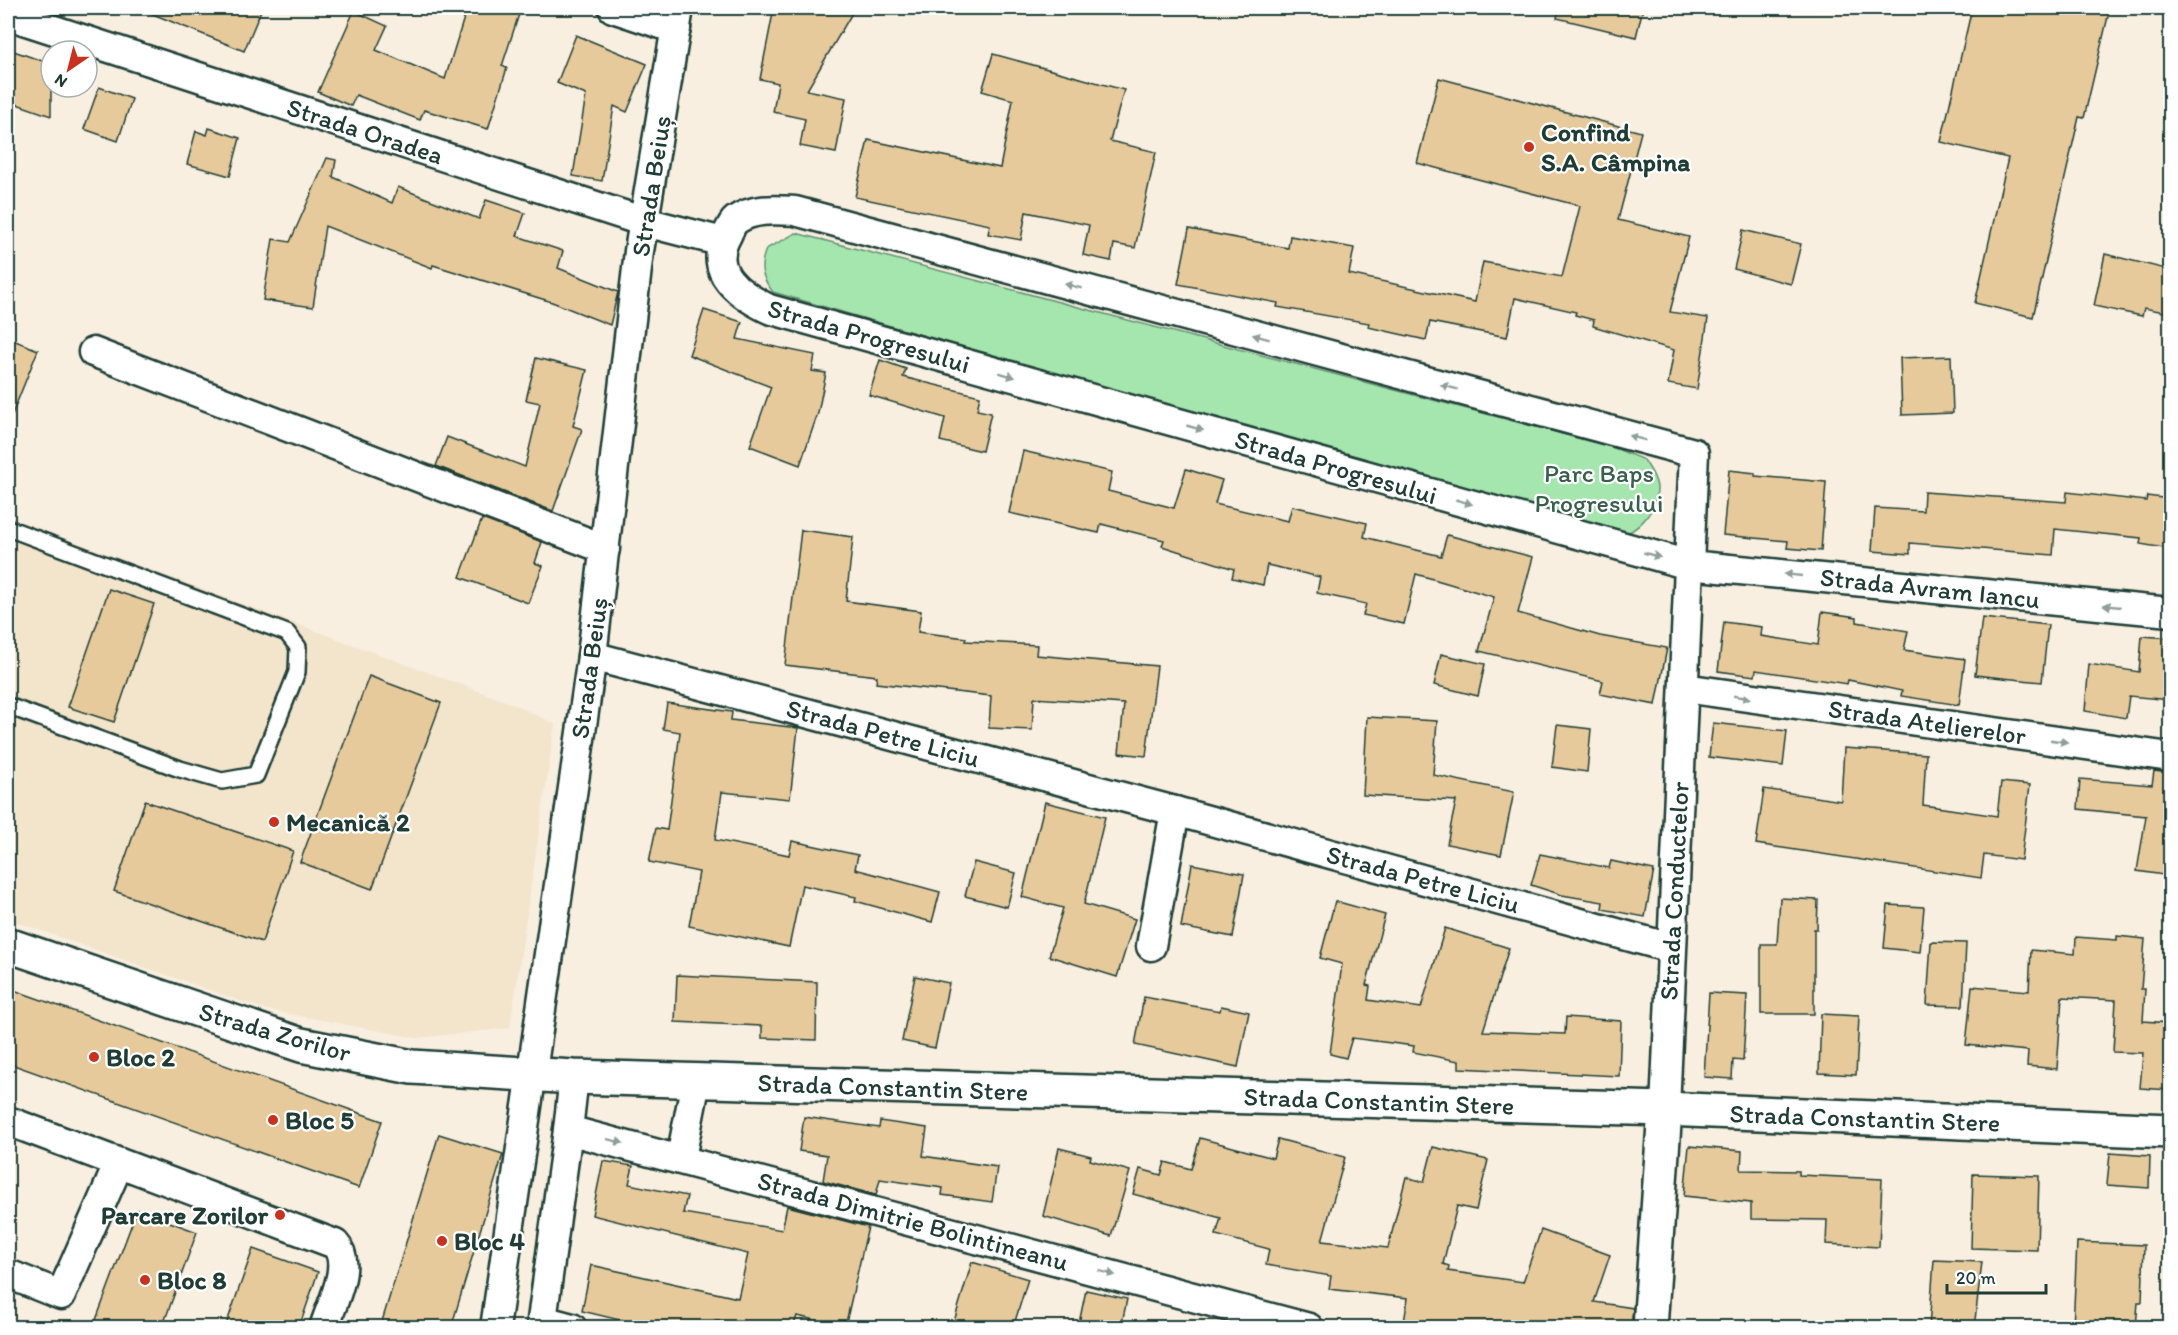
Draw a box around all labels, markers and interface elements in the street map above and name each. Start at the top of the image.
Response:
north arrow [39,39,99,99]
text: N [51,70,71,92]
street label: Strada Oradea [283,91,447,171]
street label: Strada Beiuș [624,113,678,259]
place label: Confind S.A. Câmpina [1541,116,1690,178]
marker: Confind S.A. Câmpina [1522,140,1536,154]
one-way arrow [1063,280,1082,290]
street label: Strada Progresului [764,292,974,380]
one-way arrow [1252,331,1270,341]
one-way arrow [998,371,1016,381]
one-way arrow [1440,382,1458,392]
one-way arrow [1186,423,1204,433]
street label: Strada Progresului [1231,423,1441,511]
one-way arrow [1628,433,1646,442]
park label: Parc Baps Progresului [1535,457,1663,519]
one-way arrow [1455,498,1473,508]
one-way arrow [1643,550,1661,560]
street label: Strada Avram Iancu [1818,561,2042,615]
one-way arrow [1783,570,1802,580]
street label: Strada Beiuș [563,595,615,741]
one-way arrow [2103,601,2122,611]
street label: Strada Petre Liciu [783,692,983,774]
one-way arrow [1732,692,1751,701]
street label: Strada Atelierelor [1826,692,2028,752]
one-way arrow [2050,736,2069,746]
street label: Strada Conductelor [1652,780,1696,1001]
place label: Mecanică 2 [286,806,410,838]
marker: Mecanică 2 [267,815,281,829]
street label: Strada Petre Liciu [1323,838,1523,920]
street label: Strada Zorilor [195,995,355,1069]
place label: Bloc 2 [106,1041,175,1073]
marker: Bloc 2 [87,1050,101,1064]
street label: Strada Constantin Stere [757,1066,1029,1108]
street label: Strada Constantin Stere [1243,1080,1515,1122]
street label: Strada Constantin Stere [1729,1097,2001,1139]
place label: Bloc 5 [285,1104,354,1136]
marker: Bloc 5 [266,1113,280,1127]
one-way arrow [606,1137,624,1147]
street label: Strada Dimitrie Bolintineanu [754,1164,1072,1278]
place label: Parcare Zorilor [101,1199,269,1231]
marker: Parcare Zorilor [273,1208,287,1222]
place label: Bloc 4 [454,1225,525,1257]
marker: Bloc 4 [435,1234,449,1248]
scale bar [1947,1257,2046,1295]
place label: Bloc 8 [157,1264,226,1296]
text: 20 m [1956,1267,1996,1289]
one-way arrow [1099,1269,1117,1278]
marker: Bloc 8 [138,1273,152,1287]

